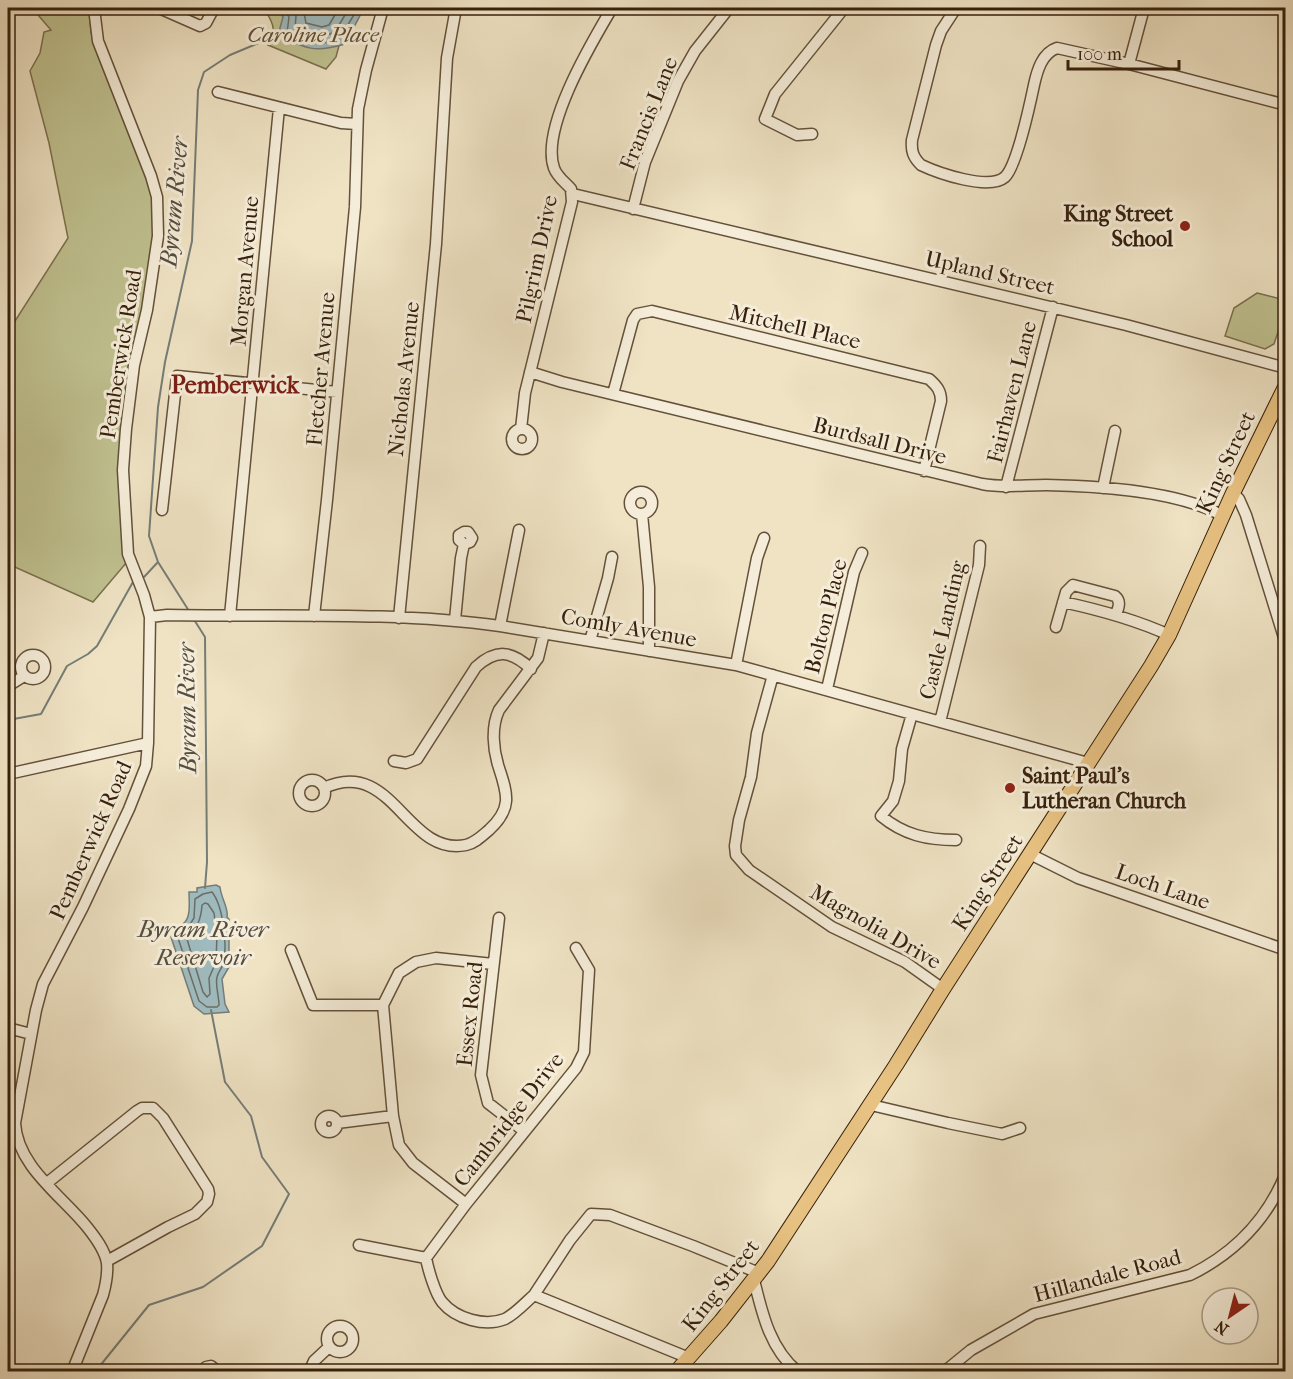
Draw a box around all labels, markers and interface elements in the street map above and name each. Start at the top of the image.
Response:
park label: Caroline Place [247,22,380,48]
scale bar [1068,33,1179,71]
text: 100 m [1077,44,1122,65]
street label: Francis Lane [614,53,684,174]
water label: Byram River [154,133,194,270]
street label: Pilgrim Drive [511,193,563,326]
street label: Morgan Avenue [225,195,265,347]
place label: King Street School [1063,201,1174,252]
marker: King Street School [1178,219,1192,233]
street label: Upland Street [922,245,1057,301]
street label: Pemberwick Road [95,267,147,441]
street label: Fletcher Avenue [301,291,341,447]
street label: Mitchell Place [727,299,863,355]
street label: Nicholas Avenue [383,300,425,458]
street label: Fairhaven Lane [982,318,1042,466]
district label: Pemberwick [171,371,300,399]
street label: King Street [1191,407,1261,518]
street label: Burdsall Drive [810,412,949,470]
street label: Bolton Place [799,556,853,676]
street label: Castle Landing [914,558,972,702]
street label: Comly Avenue [559,603,699,653]
water label: Byram River [172,640,202,776]
street label: Pemberwick Road [44,756,138,924]
place label: Saint Paul's Lutheran Church [1022,763,1187,814]
marker: Saint Paul's Lutheran Church [1003,781,1017,795]
street label: King Street [947,829,1029,936]
street label: Loch Lane [1112,859,1213,915]
street label: Magnolia Drive [805,879,946,975]
water label: Byram River Reservoir [136,915,271,971]
street label: Essex Road [452,959,489,1068]
street label: Cambridge Drive [448,1047,569,1192]
street label: King Street [677,1234,765,1337]
street label: Hillandale Road [1031,1244,1185,1308]
north arrow [1200,1286,1260,1346]
text: N [1211,1316,1232,1339]

